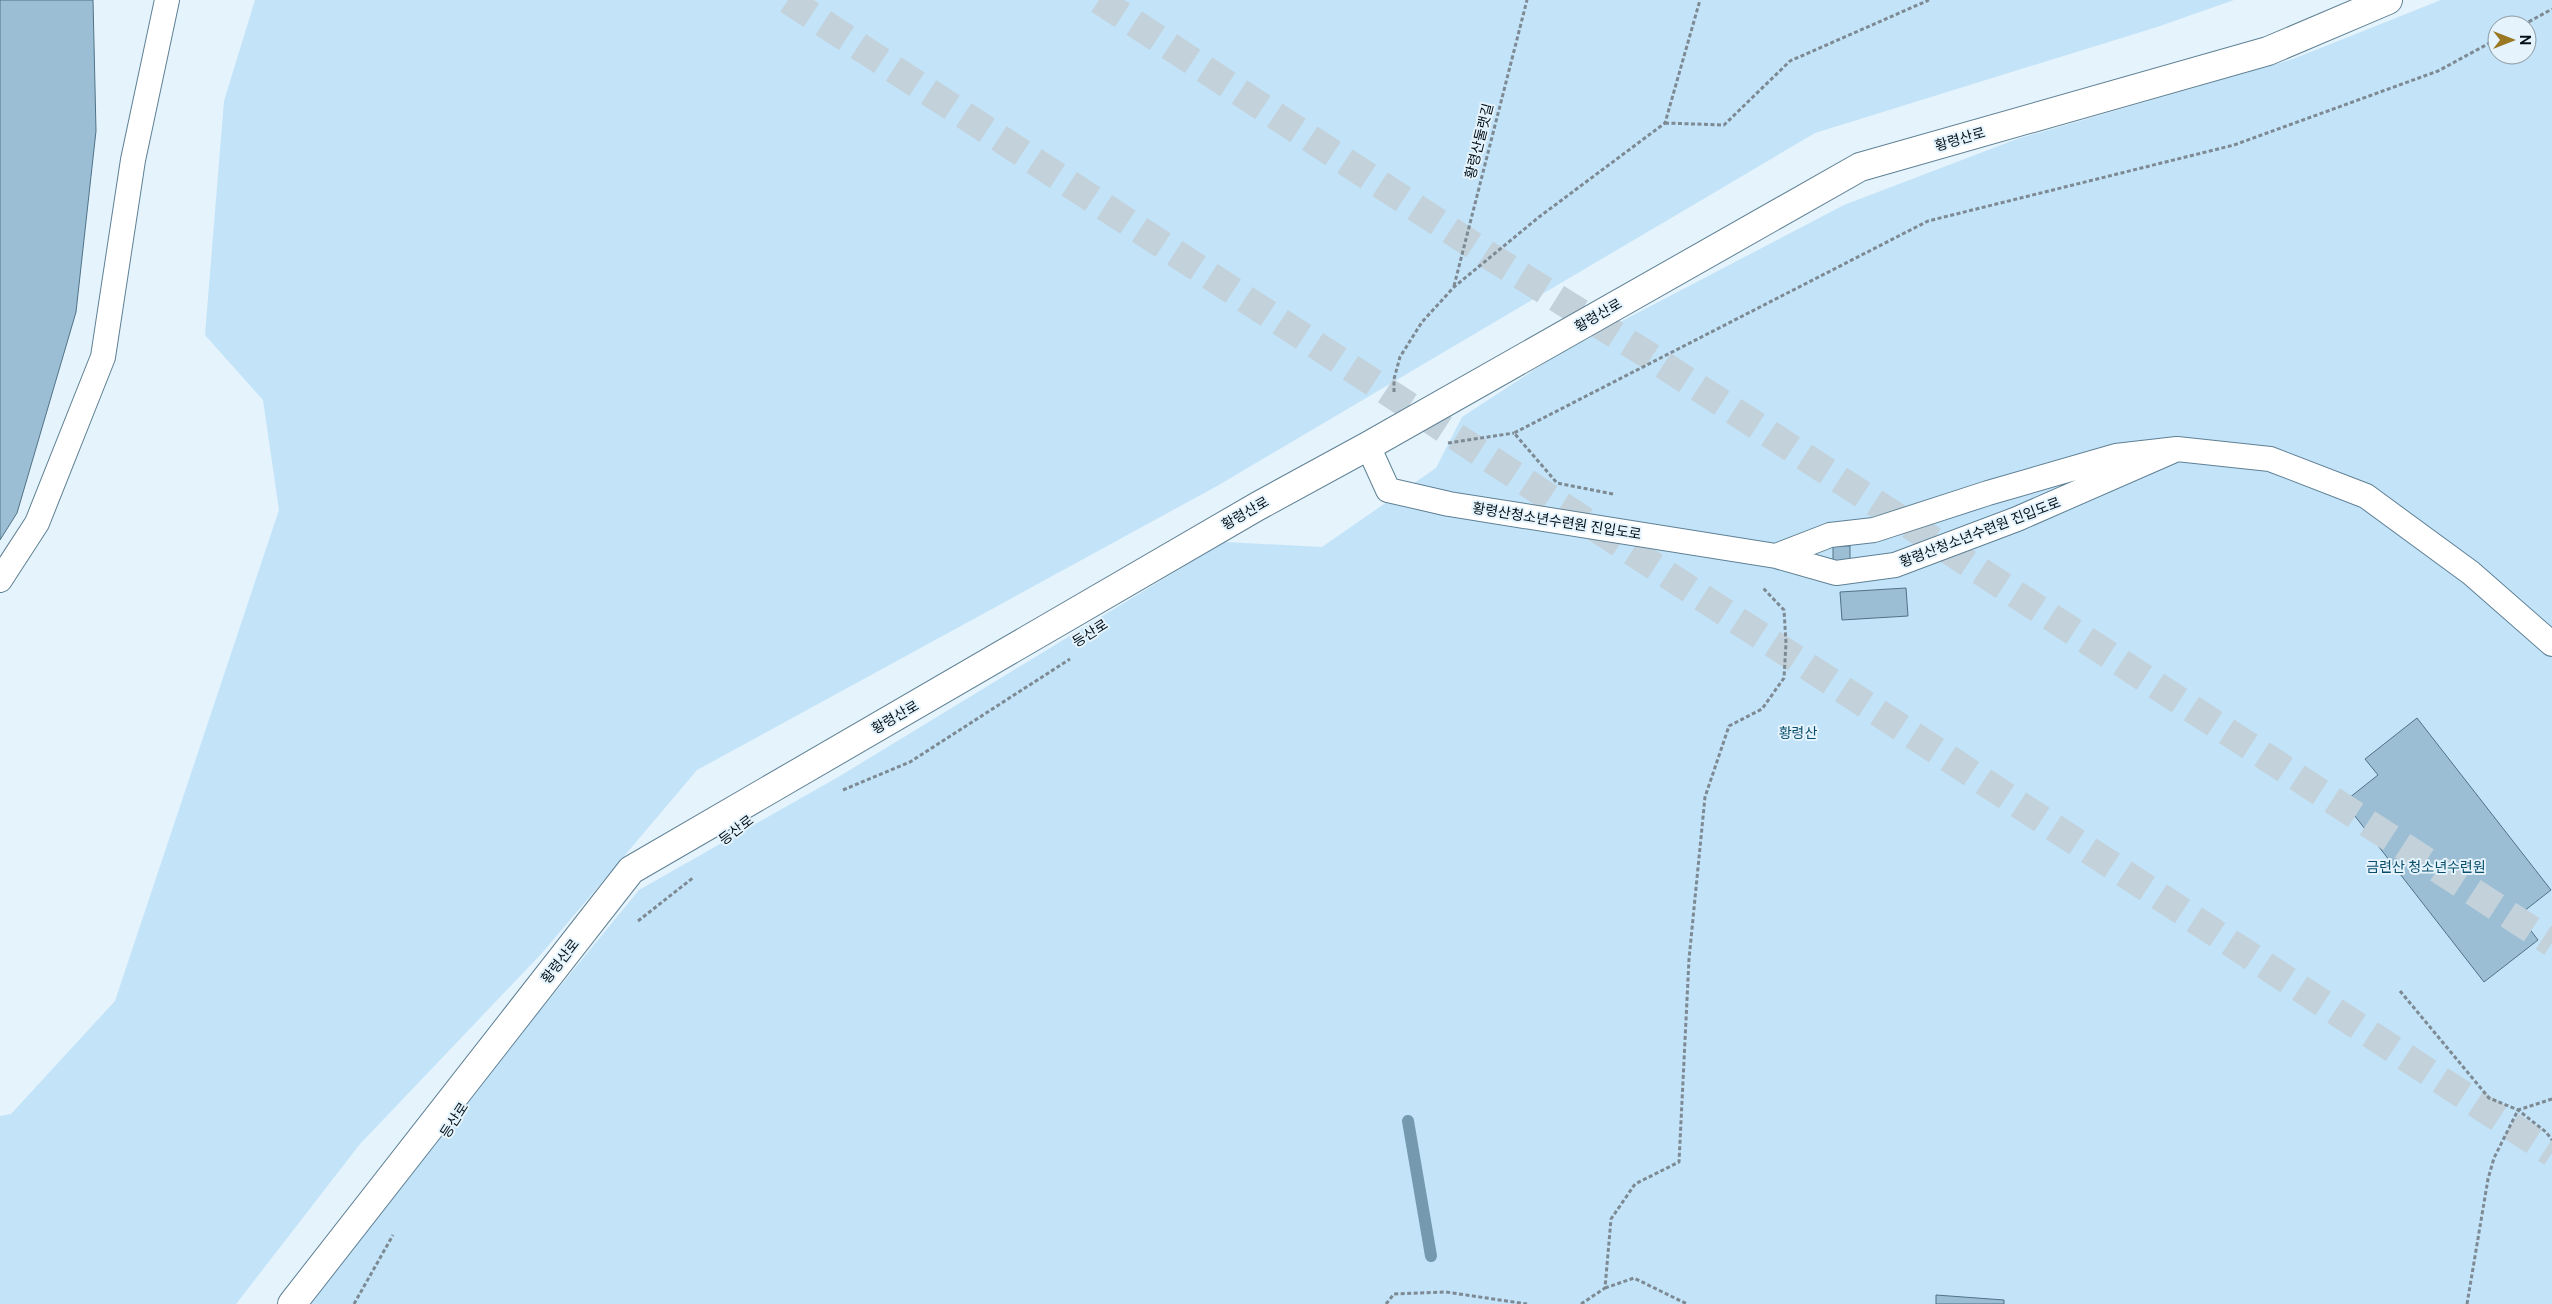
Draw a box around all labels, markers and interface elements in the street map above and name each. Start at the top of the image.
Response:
north arrow [2487,15,2537,65]
text: N [2517,35,2533,45]
street label: 황령산둘랫길 [1462,102,1496,180]
street label: 황령산로 [1933,124,1987,154]
street label: 황령산로 [1572,295,1624,335]
street label: 황령산로 [1219,493,1271,533]
street label: 황령산청소년수련원 진입도로 [1897,494,2063,570]
street label: 황령산청소년수련원 진입도로 [1471,500,1643,542]
street label: 등산로 [1069,616,1111,650]
street label: 황령산로 [869,697,921,737]
park label: 황령산 [1779,725,1817,741]
street label: 등산로 [716,812,756,848]
park label: 금련산 청소년수련원 [2366,859,2486,875]
street label: 황령산로 [538,936,582,986]
street label: 등산로 [437,1099,471,1141]

